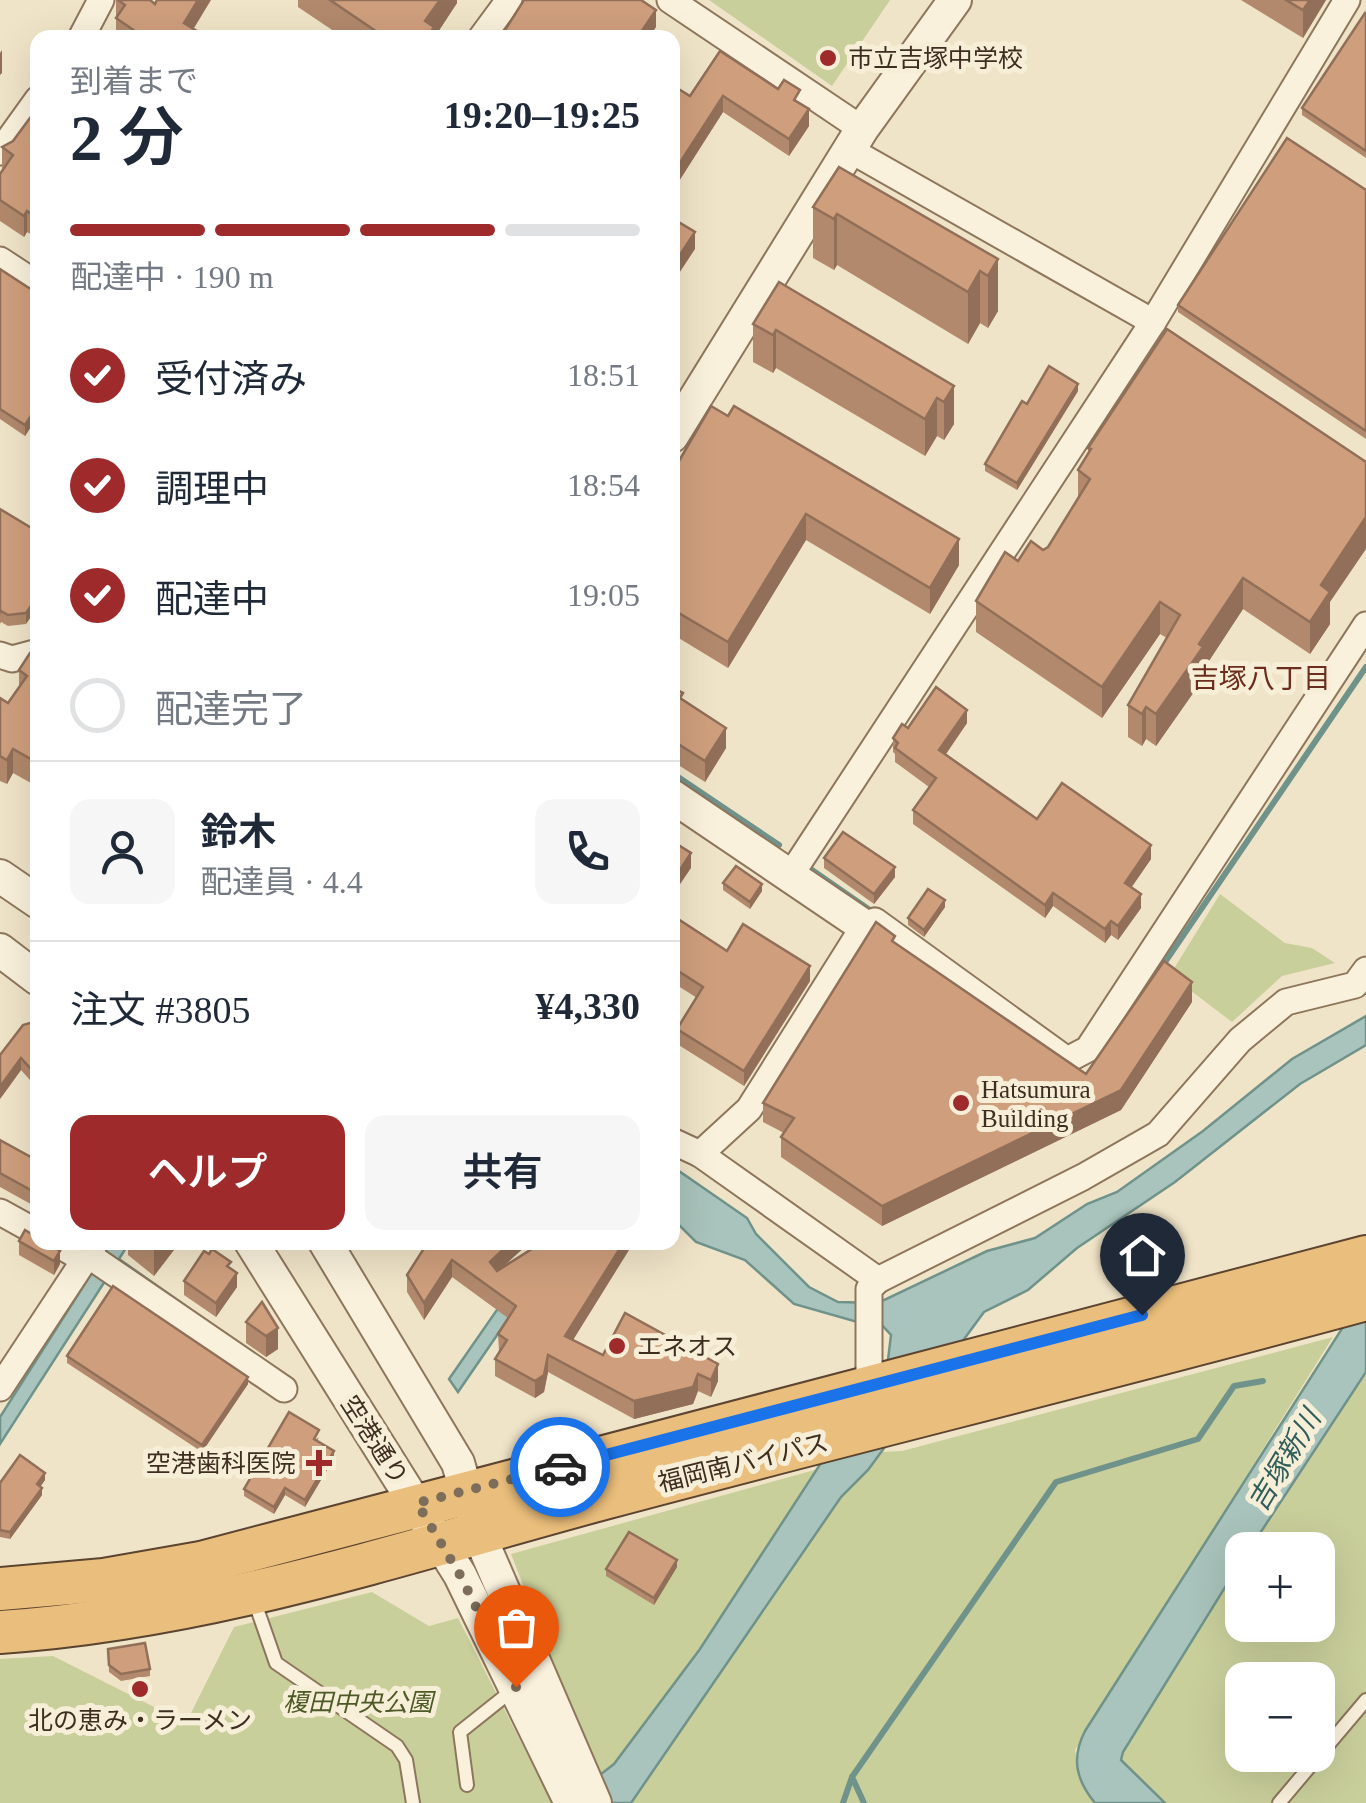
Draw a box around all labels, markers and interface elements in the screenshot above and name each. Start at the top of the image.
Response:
place label: 市立吉塚中学校 [848,45,1023,72]
marker: 市立吉塚中学校 [817,47,839,69]
text: 到着まで [70,63,198,99]
text: 19:20–19:25 [444,94,640,136]
text: 2 分 [70,102,184,174]
text: 配達中 · 190 m [70,259,274,295]
icon: check [70,348,125,403]
text: 18:51 [567,357,640,393]
text: 受付済み [155,358,307,400]
icon: check [70,458,125,513]
text: 18:54 [567,467,640,503]
text: 調理中 [155,468,269,510]
icon: check [70,568,125,623]
text: 19:05 [567,577,640,613]
text: 配達中 [155,578,269,620]
district label: 吉塚八丁目 [1191,663,1331,694]
text: 配達完了 [155,688,307,730]
button: person [70,799,175,904]
button: phone [535,799,640,904]
text: 鈴木 [200,811,276,853]
text: 配達員 · 4.4 [200,864,363,900]
text: ¥4,330 [536,985,640,1027]
text: 注文 #3805 [70,989,251,1031]
place label: Hatsumura Building [981,1076,1091,1132]
marker: Hatsumura Building [950,1092,972,1114]
button: ヘルプ [70,1115,345,1230]
button: 共有 [365,1115,640,1230]
pin [1100,1213,1185,1316]
icon: home [1115,1228,1170,1283]
place label: エネオス [637,1333,737,1360]
marker: エネオス [606,1335,628,1357]
street label: 空港通り [336,1391,413,1490]
water label: 吉塚新川 [1242,1402,1328,1516]
courier [510,1417,610,1517]
street label: 福岡南バイパス [655,1428,831,1497]
icon: car [533,1440,588,1495]
place label: 空港歯科医院 [146,1450,296,1477]
marker: 空港歯科医院 [306,1450,332,1476]
map controls [1225,1532,1335,1772]
button: + [1225,1532,1335,1642]
pin [474,1585,559,1688]
icon: bag [489,1600,544,1655]
button: − [1225,1662,1335,1772]
marker: 北の恵み・ラーメン [129,1678,151,1700]
park label: 榎田中央公園 [283,1689,436,1716]
place label: 北の恵み・ラーメン [28,1707,252,1734]

